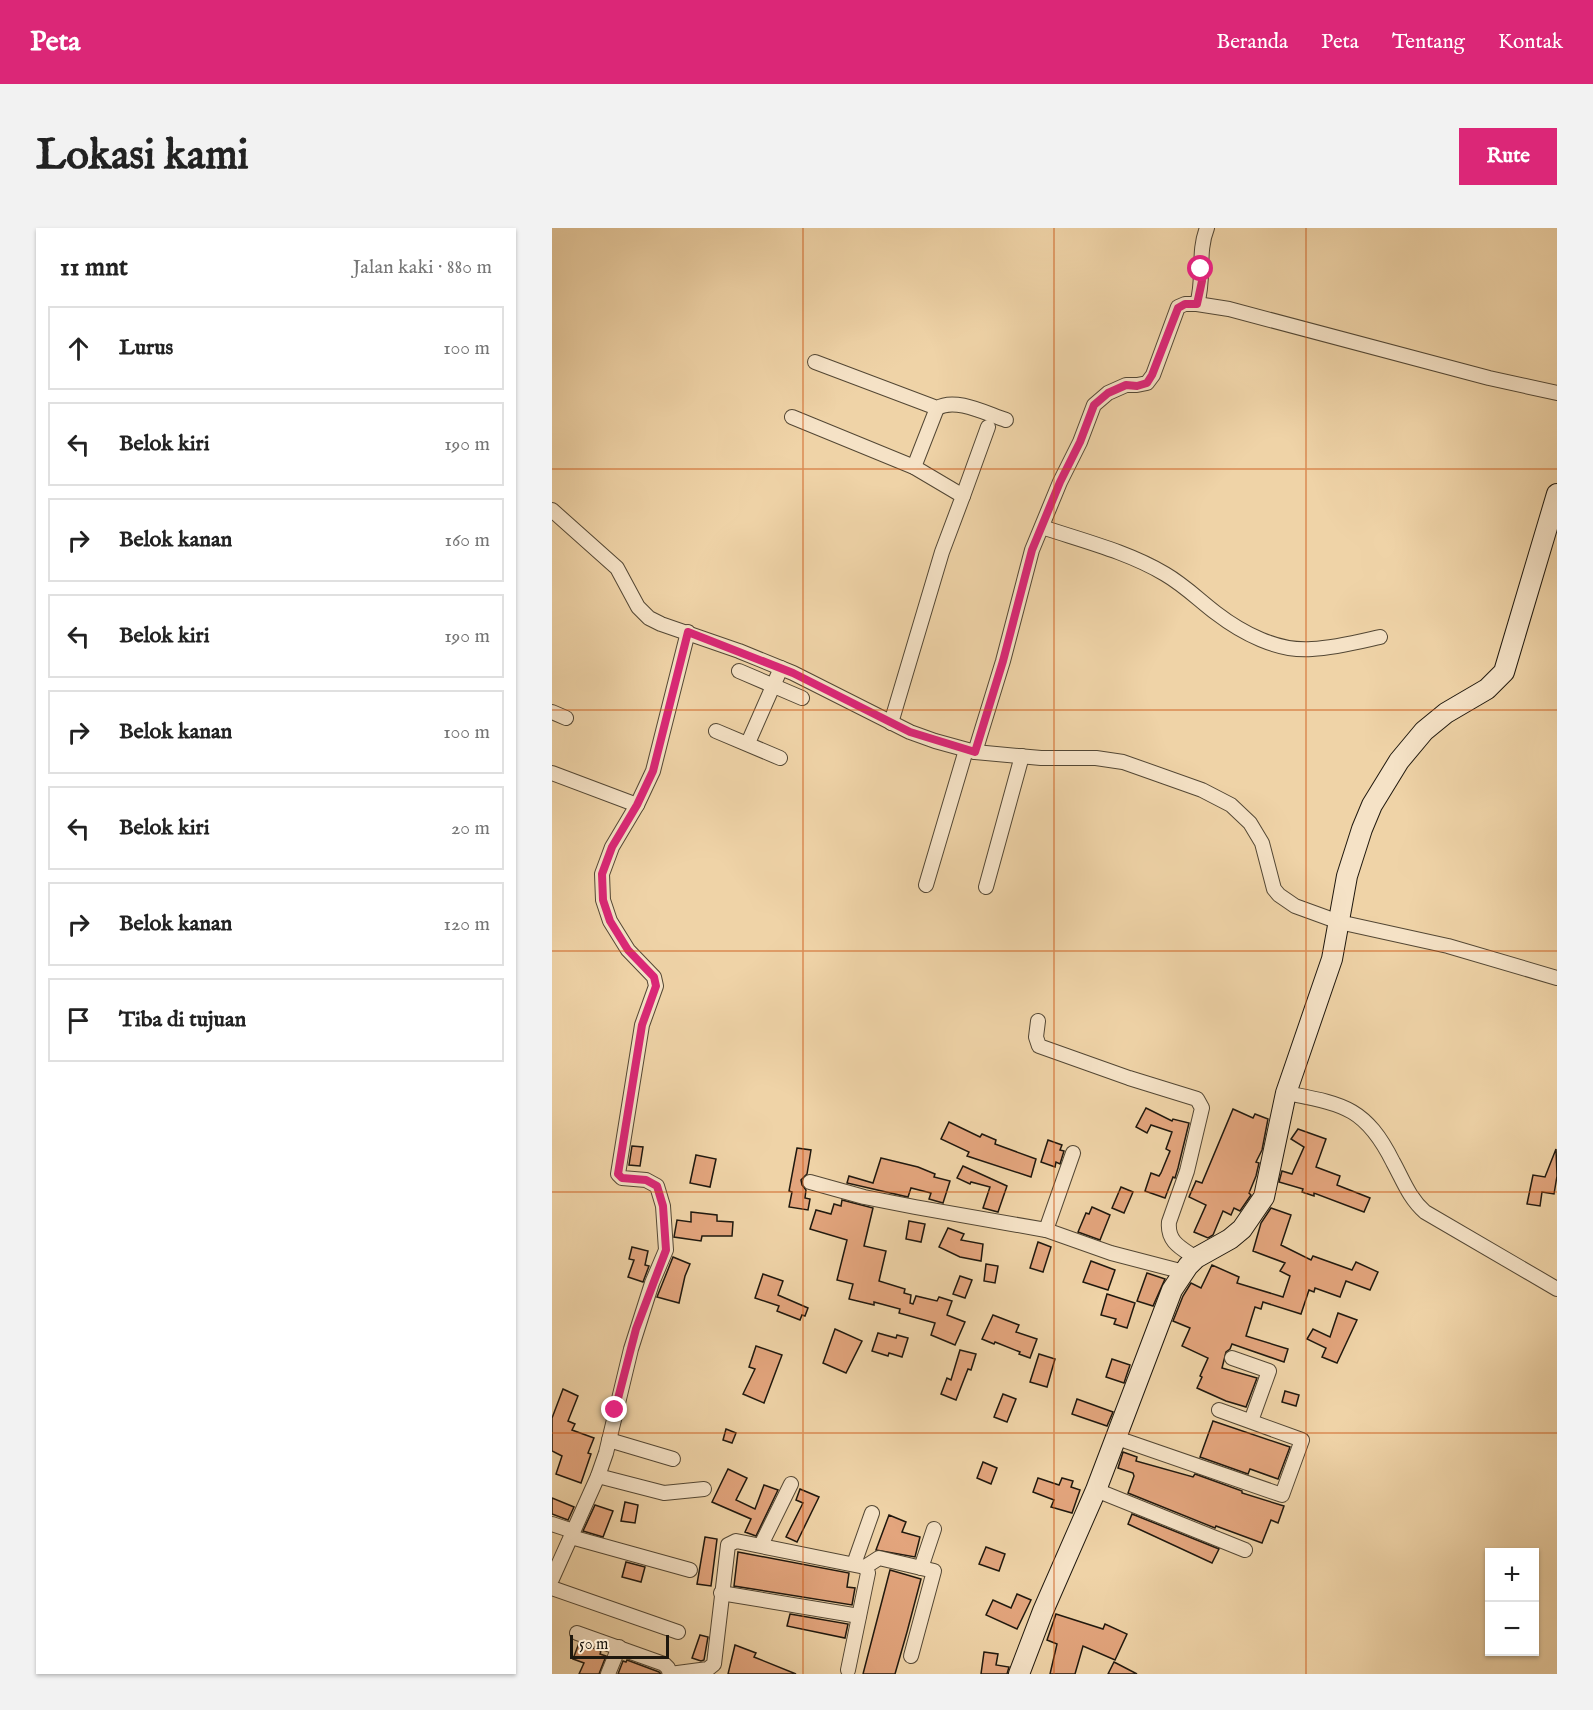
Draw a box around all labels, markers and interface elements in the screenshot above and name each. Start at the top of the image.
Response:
text: Peta [30,25,80,60]
text: Beranda [1216,29,1288,56]
text: Peta [1321,29,1359,56]
text: Tentang [1392,29,1465,56]
text: Kontak [1498,29,1563,56]
button: Rute [1459,128,1557,185]
text: Lokasi kami [36,130,249,183]
text: 11 mnt [60,251,128,284]
text: Jalan kaki · 880 m [353,255,492,280]
route start [1187,255,1213,281]
icon: ahead [62,332,95,365]
text: Lurus [119,334,173,362]
text: 100 m [443,336,490,361]
icon: left [62,428,95,461]
text: Belok kiri [119,430,210,458]
text: 190 m [444,432,490,457]
icon: right [62,524,95,557]
text: Belok kanan [119,526,232,554]
text: 160 m [444,528,490,553]
icon: left [62,620,95,653]
text: Belok kiri [119,622,210,650]
text: 190 m [444,624,490,649]
icon: right [62,716,95,749]
text: Belok kanan [119,718,232,746]
text: 100 m [443,720,490,745]
icon: left [62,812,95,845]
text: Belok kiri [119,814,210,842]
text: 20 m [451,816,490,841]
icon: right [62,908,95,941]
text: Belok kanan [119,910,232,938]
text: 120 m [444,912,490,937]
icon: arrive [62,1004,95,1037]
text: Tiba di tujuan [119,1006,246,1034]
route end [601,1396,627,1422]
map controls [1485,1548,1539,1656]
button: + [1485,1548,1539,1602]
button: − [1485,1602,1539,1656]
scale bar [570,1632,669,1660]
text: 50 m [579,1635,608,1655]

